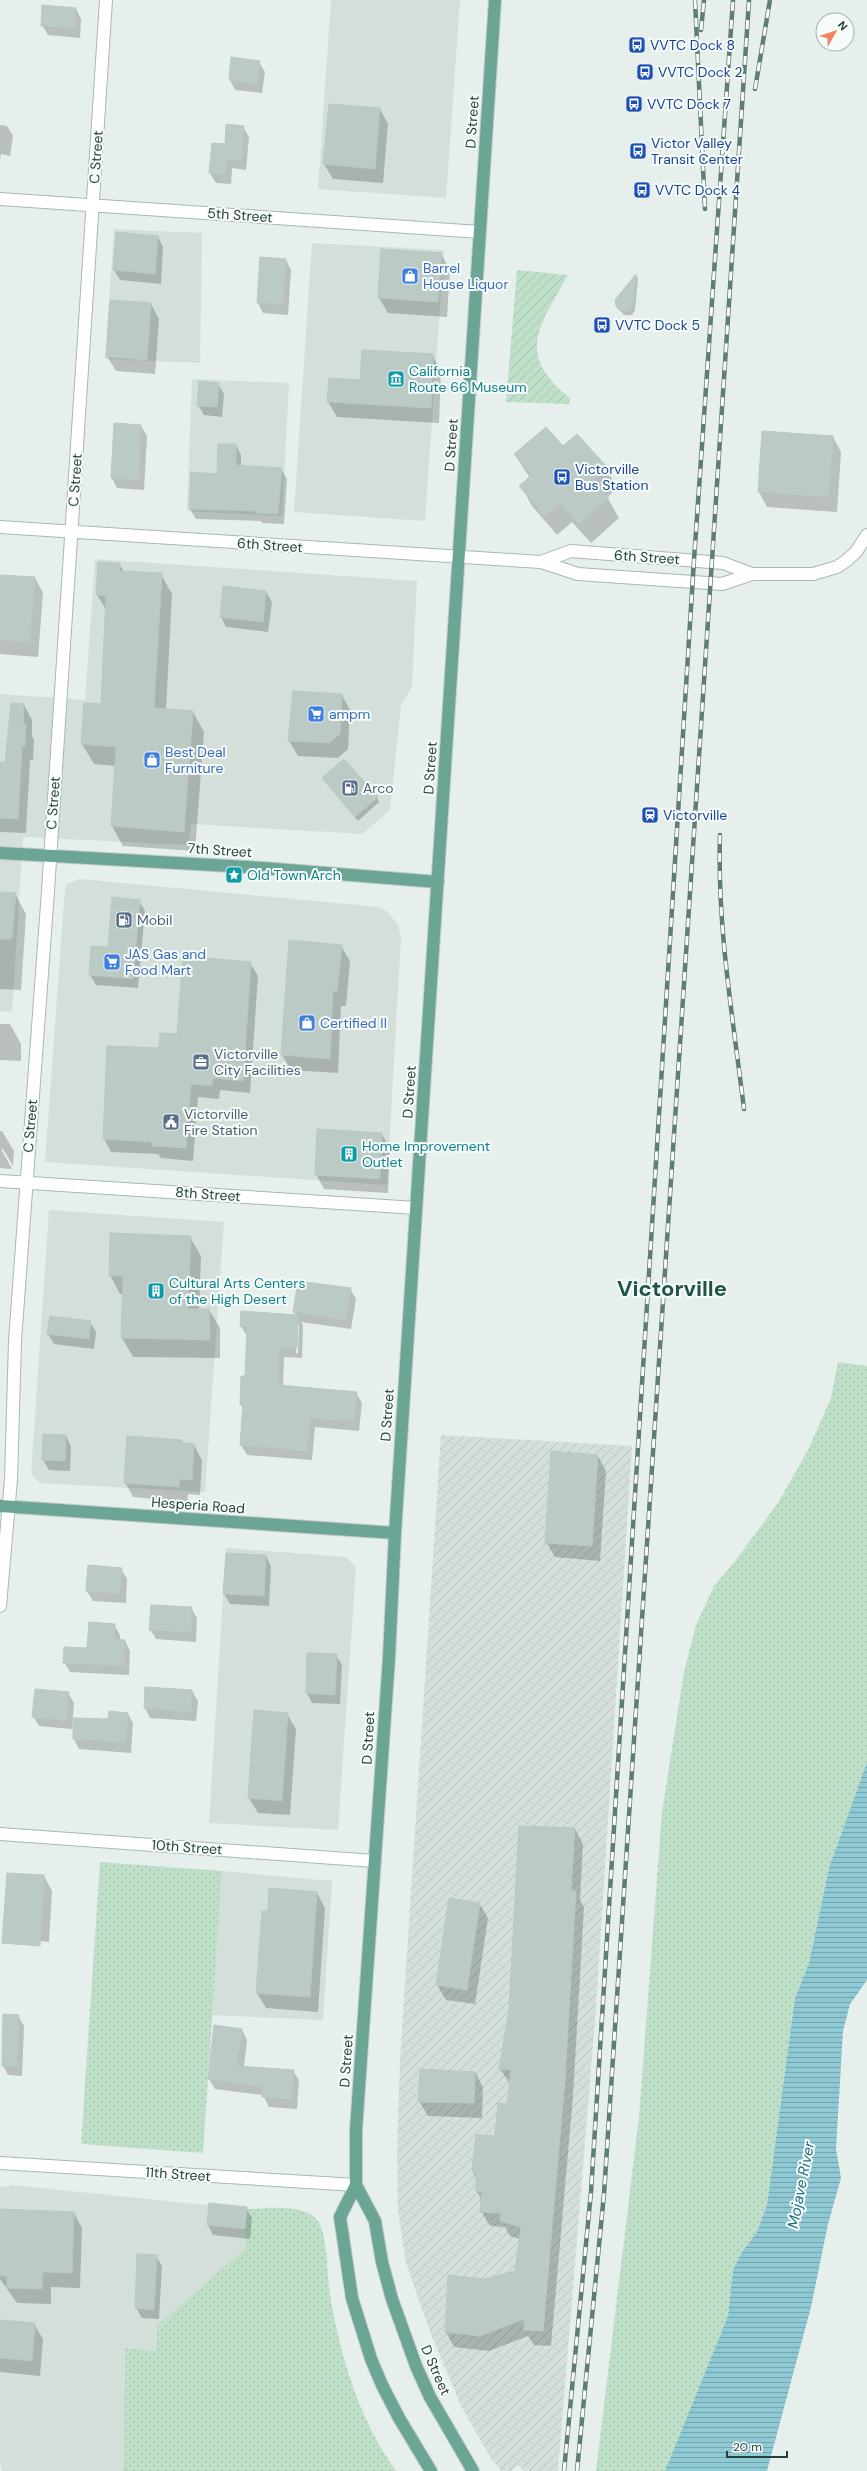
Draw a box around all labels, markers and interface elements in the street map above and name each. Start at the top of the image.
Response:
north arrow [815,12,855,52]
text: N [835,18,851,33]
bus stop icon: VVTC Dock 8 [627,35,647,55]
place label: VVTC Dock 8 [650,36,735,54]
bus stop icon: VVTC Dock 2 [635,62,655,82]
place label: VVTC Dock 2 [658,63,743,81]
bus stop icon: VVTC Dock 7 [624,94,644,114]
street label: D Street [461,95,483,149]
place label: VVTC Dock 7 [647,95,731,113]
street label: C Street [85,130,107,184]
place label: Victor Valley Transit Center [651,134,743,168]
bus stop icon: Victor Valley Transit Center [628,141,648,161]
bus stop icon: VVTC Dock 4 [632,180,652,200]
place label: VVTC Dock 4 [655,181,741,199]
street label: 5th Street [207,204,273,226]
place label: Barrel House Liquor [423,259,509,293]
shop icon: Barrel House Liquor [400,266,420,286]
bus stop icon: VVTC Dock 5 [592,315,612,335]
place label: VVTC Dock 5 [615,316,700,334]
place label: California Route 66 Museum [409,362,527,396]
museum icon: California Route 66 Museum [386,369,406,389]
street label: D Street [440,418,462,472]
street label: C Street [64,453,86,507]
place label: Victorville Bus Station [575,460,648,494]
bus stop icon: Victorville Bus Station [552,467,572,487]
street label: 6th Street [237,534,303,556]
street label: 6th Street [614,546,680,568]
supermarket icon: ampm [306,704,326,724]
place label: ampm [329,705,370,723]
street label: D Street [419,741,441,795]
place label: Best Deal Furniture [165,743,226,777]
shop icon: Best Deal Furniture [142,750,162,770]
street label: C Street [42,776,64,830]
fuel station icon: Arco [340,778,360,798]
place label: Arco [363,779,394,797]
station icon: Victorville [640,805,660,825]
place label: Victorville [663,806,727,824]
street label: 7th Street [187,839,253,861]
place icon: Old Town Arch [224,865,244,885]
place label: Old Town Arch [247,866,341,884]
fuel station icon: Mobil [114,910,134,930]
place label: Mobil [137,911,172,929]
place label: JAS Gas and Food Mart [125,945,206,979]
supermarket icon: JAS Gas and Food Mart [102,952,122,972]
shop icon: Certified II [297,1013,317,1033]
place label: Certified II [320,1014,387,1032]
place label: Victorville City Facilities [214,1045,301,1079]
office icon: Victorville City Facilities [191,1052,211,1072]
street label: D Street [398,1065,420,1119]
street label: C Street [19,1099,41,1153]
place label: Victorville Fire Station [184,1105,258,1139]
public building icon: Victorville Fire Station [161,1112,181,1132]
place label: Home Improvement Outlet [362,1137,490,1171]
building icon: Home Improvement Outlet [339,1144,359,1164]
street label: 8th Street [175,1183,241,1205]
place label: Cultural Arts Centers of the High Desert [169,1274,306,1308]
district label: Victorville [617,1274,727,1303]
building icon: Cultural Arts Centers of the High Desert [146,1281,166,1301]
street label: D Street [376,1388,398,1442]
street label: Hesperia Road [151,1493,245,1517]
street label: D Street [358,1711,378,1765]
street label: 10th Street [151,1836,223,1858]
street label: D Street [335,2034,357,2088]
water label: Mojave River [783,2139,819,2230]
street label: 11th Street [145,2163,211,2185]
street label: D Street [417,2342,455,2398]
scale bar [727,2433,787,2459]
text: 20 m [733,2439,762,2455]

